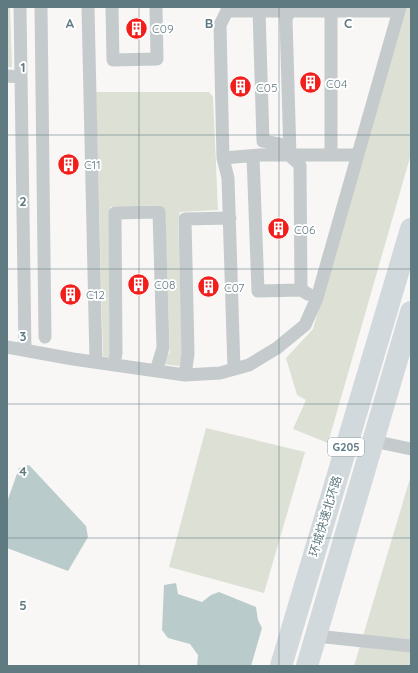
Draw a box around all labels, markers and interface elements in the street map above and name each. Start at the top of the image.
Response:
text: A [66,15,75,31]
building icon: C09 [123,15,149,41]
text: B [205,15,213,31]
text: C [344,15,352,31]
place label: C09 [152,21,174,36]
text: 1 [20,59,26,75]
building icon: C04 [297,70,323,96]
building icon: C05 [227,74,253,100]
place label: C04 [326,76,347,91]
place label: C05 [256,80,278,95]
building icon: C11 [55,151,81,177]
place label: C11 [84,157,101,172]
text: 2 [19,193,27,209]
building icon: C06 [266,216,292,242]
place label: C06 [294,222,316,237]
building icon: C08 [125,271,151,297]
building icon: C07 [196,274,222,300]
place label: C08 [154,277,175,292]
place label: C07 [224,280,244,295]
building icon: C12 [57,281,83,307]
place label: C12 [86,287,105,302]
text: 3 [20,328,27,344]
road number: G205 [328,438,364,456]
text: 4 [19,463,27,479]
street label: 环城快速北环路 [306,474,344,558]
text: 5 [19,597,27,613]

